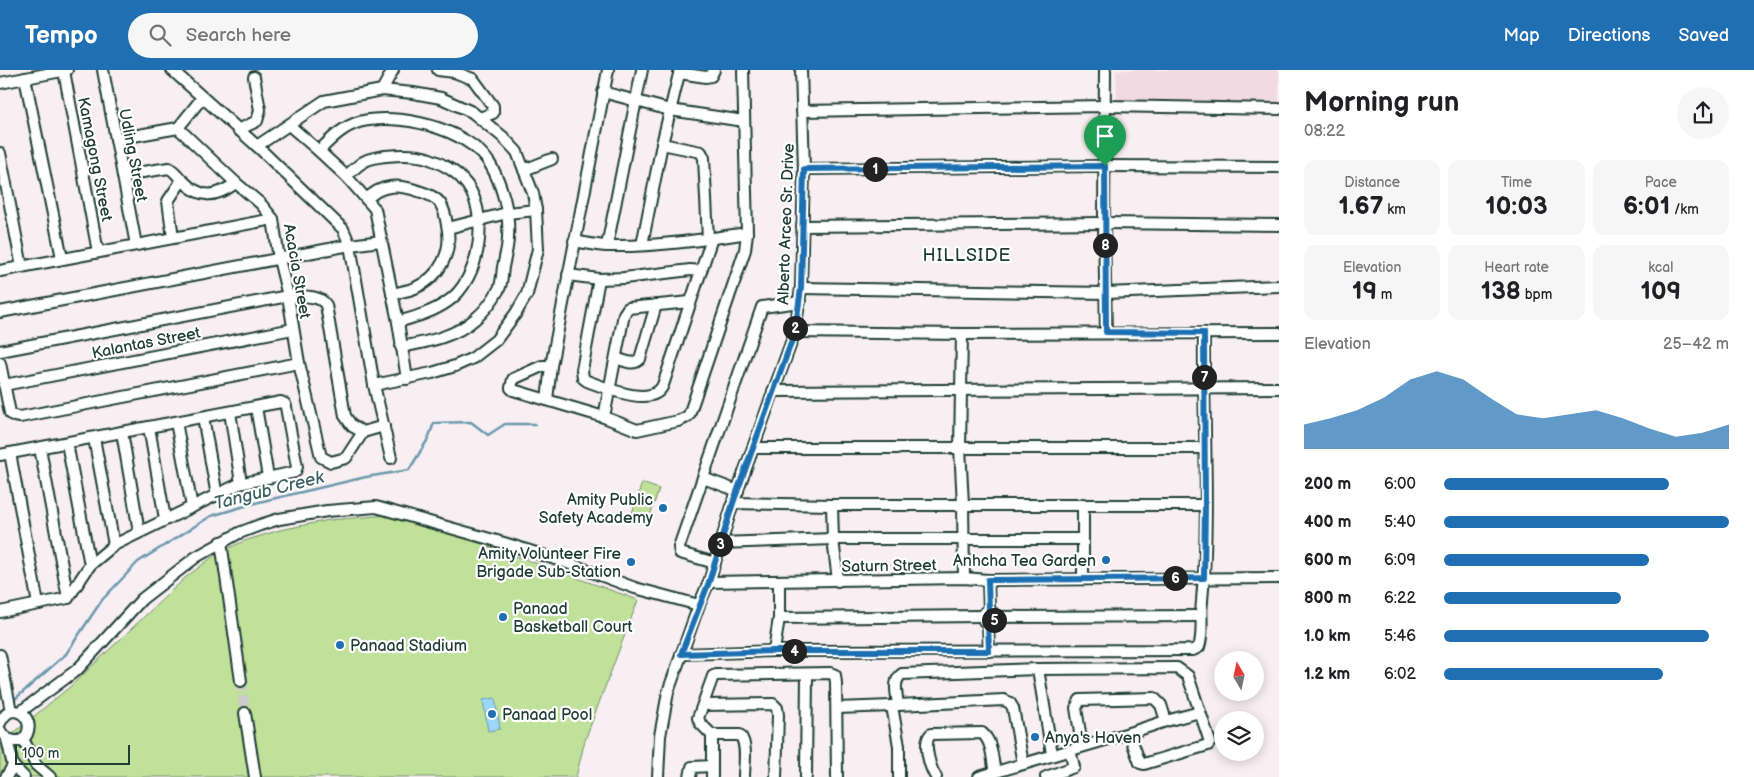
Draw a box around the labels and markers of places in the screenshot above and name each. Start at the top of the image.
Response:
pin [1084,115,1126,166]
pin: 1 [862,156,888,182]
pin: 8 [1092,232,1118,258]
pin: 2 [782,316,808,340]
pin: 7 [1192,364,1216,390]
place label: Amity Public Safety Academy [539,491,654,528]
marker: Amity Public Safety Academy [657,502,669,514]
pin: 3 [708,532,732,556]
place label: Amity Volunteer Fire Brigade Sub-Station [476,545,621,582]
place label: Anhcha Tea Garden [953,552,1096,571]
marker: Anhcha Tea Garden [1100,554,1112,566]
marker: Amity Volunteer Fire Brigade Sub-Station [625,556,637,568]
pin: 6 [1162,566,1188,590]
place label: Panaad Basketball Court [513,600,633,637]
pin: 5 [982,608,1006,632]
marker: Panaad Basketball Court [497,611,509,623]
place label: Panaad Stadium [350,637,467,656]
pin: 4 [782,638,806,664]
marker: Panaad Stadium [334,639,346,651]
place label: Panaad Pool [502,706,592,725]
marker: Panaad Pool [486,708,498,720]
place label: Anya's Haven [1045,729,1141,748]
marker: Anya's Haven [1029,731,1041,743]

